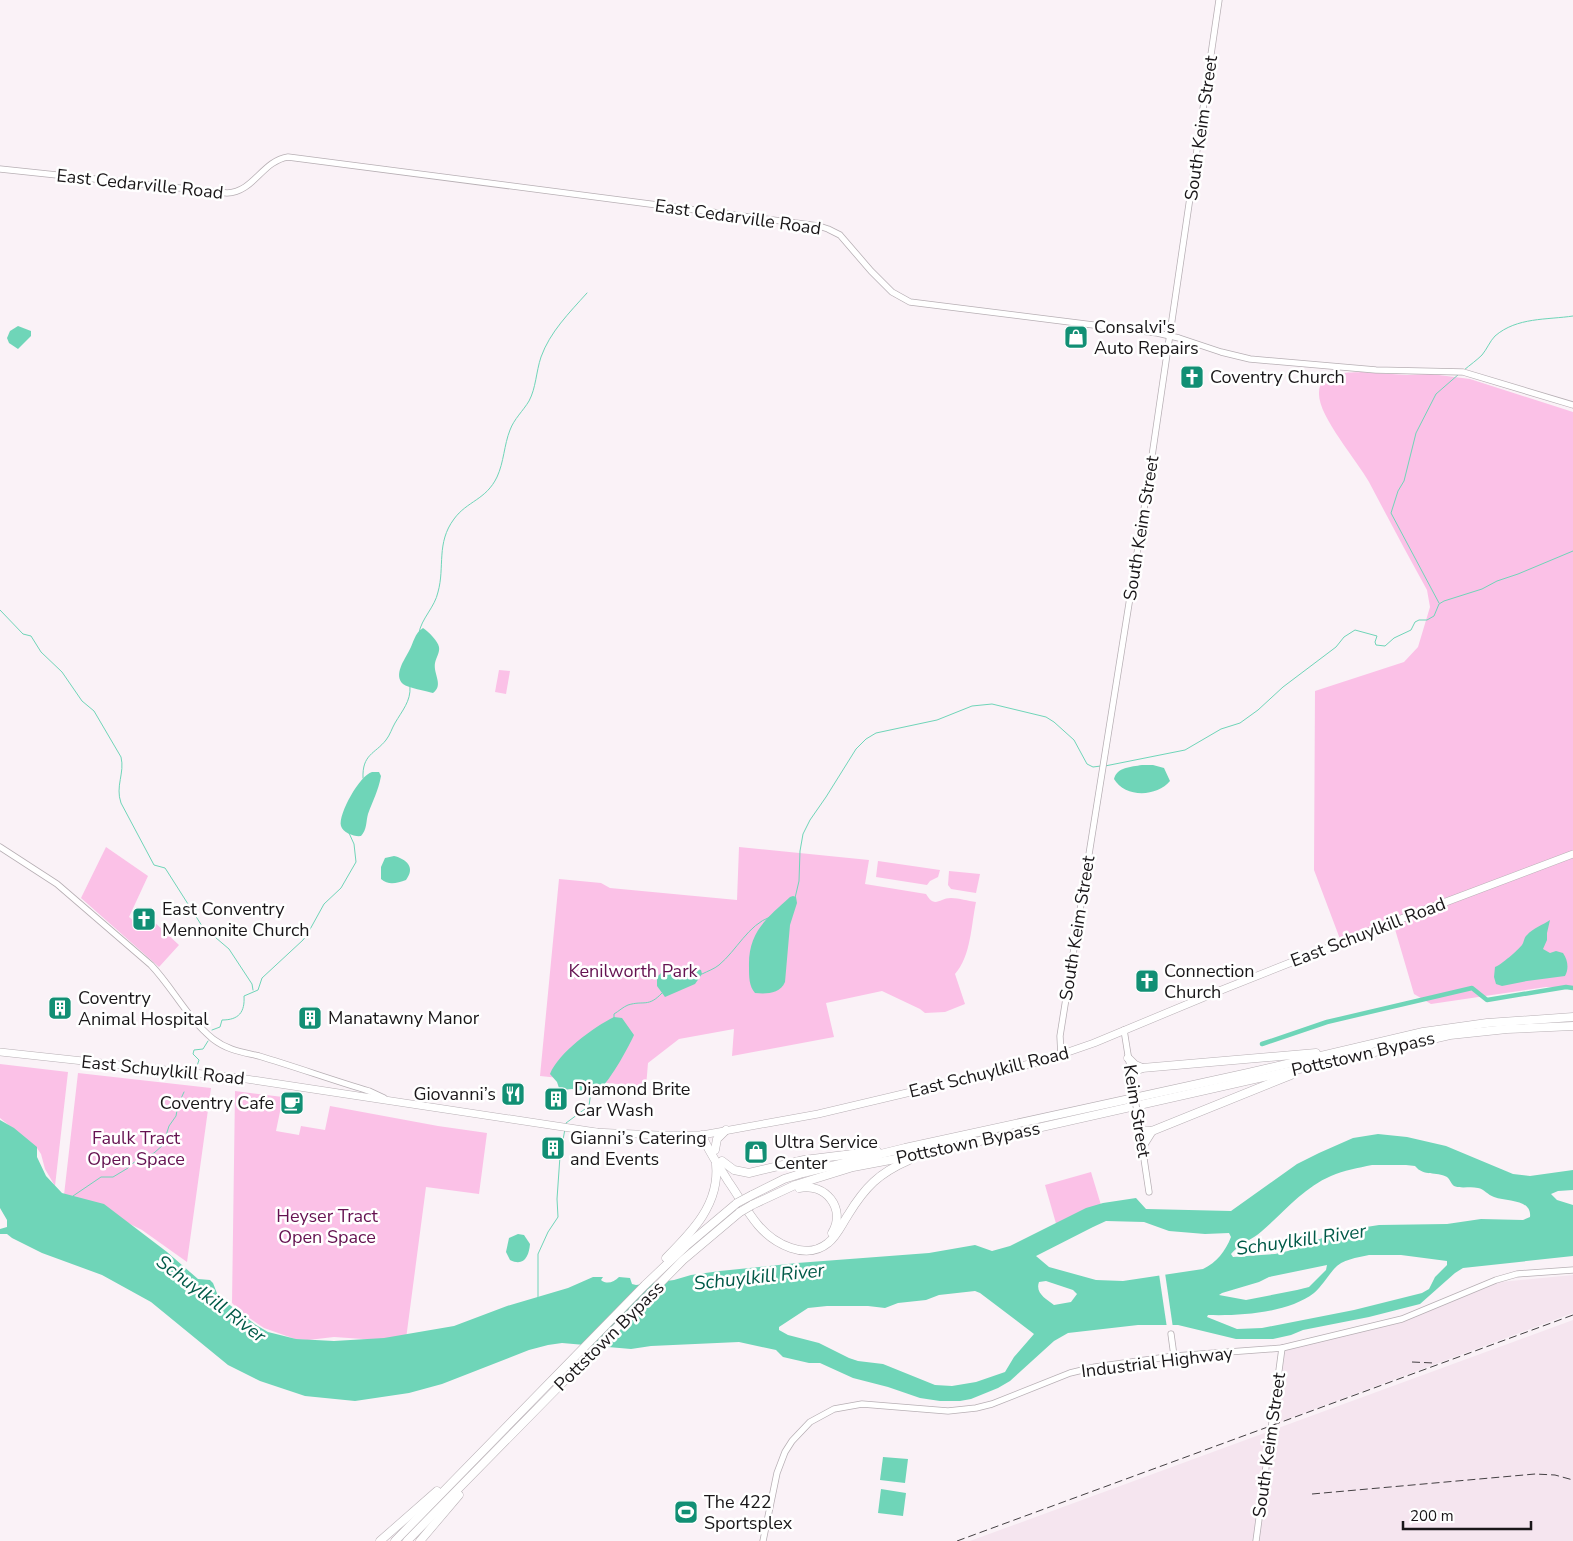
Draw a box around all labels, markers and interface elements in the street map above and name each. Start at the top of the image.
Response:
street label: South Keim Street [1179,53,1223,202]
street label: East Cedarville Road [55,163,225,205]
street label: East Cedarville Road [653,193,823,241]
place label: Consalvi's Auto Repairs [1094,315,1199,360]
shop icon: Consalvi's Auto Repairs [1063,324,1089,350]
church icon: Coventry Church [1179,364,1205,390]
place label: Coventry Church [1210,365,1345,389]
street label: South Keim Street [1118,453,1164,602]
street label: South Keim Street [1054,853,1100,1002]
street label: East Schuylkill Road [1287,891,1449,973]
place label: East Conventry Mennonite Church [162,897,310,942]
church icon: East Conventry Mennonite Church [131,906,157,932]
park label: Kenilworth Park [568,959,699,983]
place label: Connection Church [1164,959,1255,1004]
church icon: Connection Church [1134,968,1160,994]
place label: Coventry Animal Hospital [78,986,209,1031]
building icon: Coventry Animal Hospital [47,995,73,1021]
building icon: Manatawny Manor [297,1005,323,1031]
place label: Manatawny Manor [328,1006,480,1030]
street label: Pottstown Bypass [1289,1026,1437,1082]
street label: East Schuylkill Road [907,1041,1071,1103]
street label: East Schuylkill Road [80,1049,246,1091]
street label: Keim Street [1118,1063,1156,1160]
place label: Diamond Brite Car Wash [574,1077,690,1122]
restaurant icon: Giovanni’s [500,1081,526,1107]
place label: Giovanni’s [413,1082,496,1106]
building icon: Diamond Brite Car Wash [543,1086,569,1112]
cafe icon: Coventry Cafe [279,1090,305,1116]
place label: Coventry Cafe [160,1091,274,1115]
street label: Pottstown Bypass [894,1116,1042,1170]
park label: Faulk Tract Open Space [87,1126,185,1171]
place label: Gianni’s Catering and Events [570,1126,707,1171]
place label: Ultra Service Center [774,1130,878,1175]
building icon: Gianni’s Catering and Events [540,1135,566,1161]
shop icon: Ultra Service Center [743,1139,769,1165]
park label: Heyser Tract Open Space [276,1204,378,1249]
water label: Schuylkill River [1234,1218,1369,1262]
water label: Schuylkill River [151,1249,272,1350]
water label: Schuylkill River [692,1257,827,1297]
street label: Pottstown Bypass [549,1276,669,1396]
street label: Industrial Highway [1080,1341,1235,1383]
street label: South Keim Street [1247,1370,1291,1519]
place label: The 422 Sportsplex [704,1490,793,1535]
scale bar [1403,1498,1530,1530]
sports icon: The 422 Sportsplex [673,1499,699,1525]
text: 200 m [1410,1506,1454,1526]

